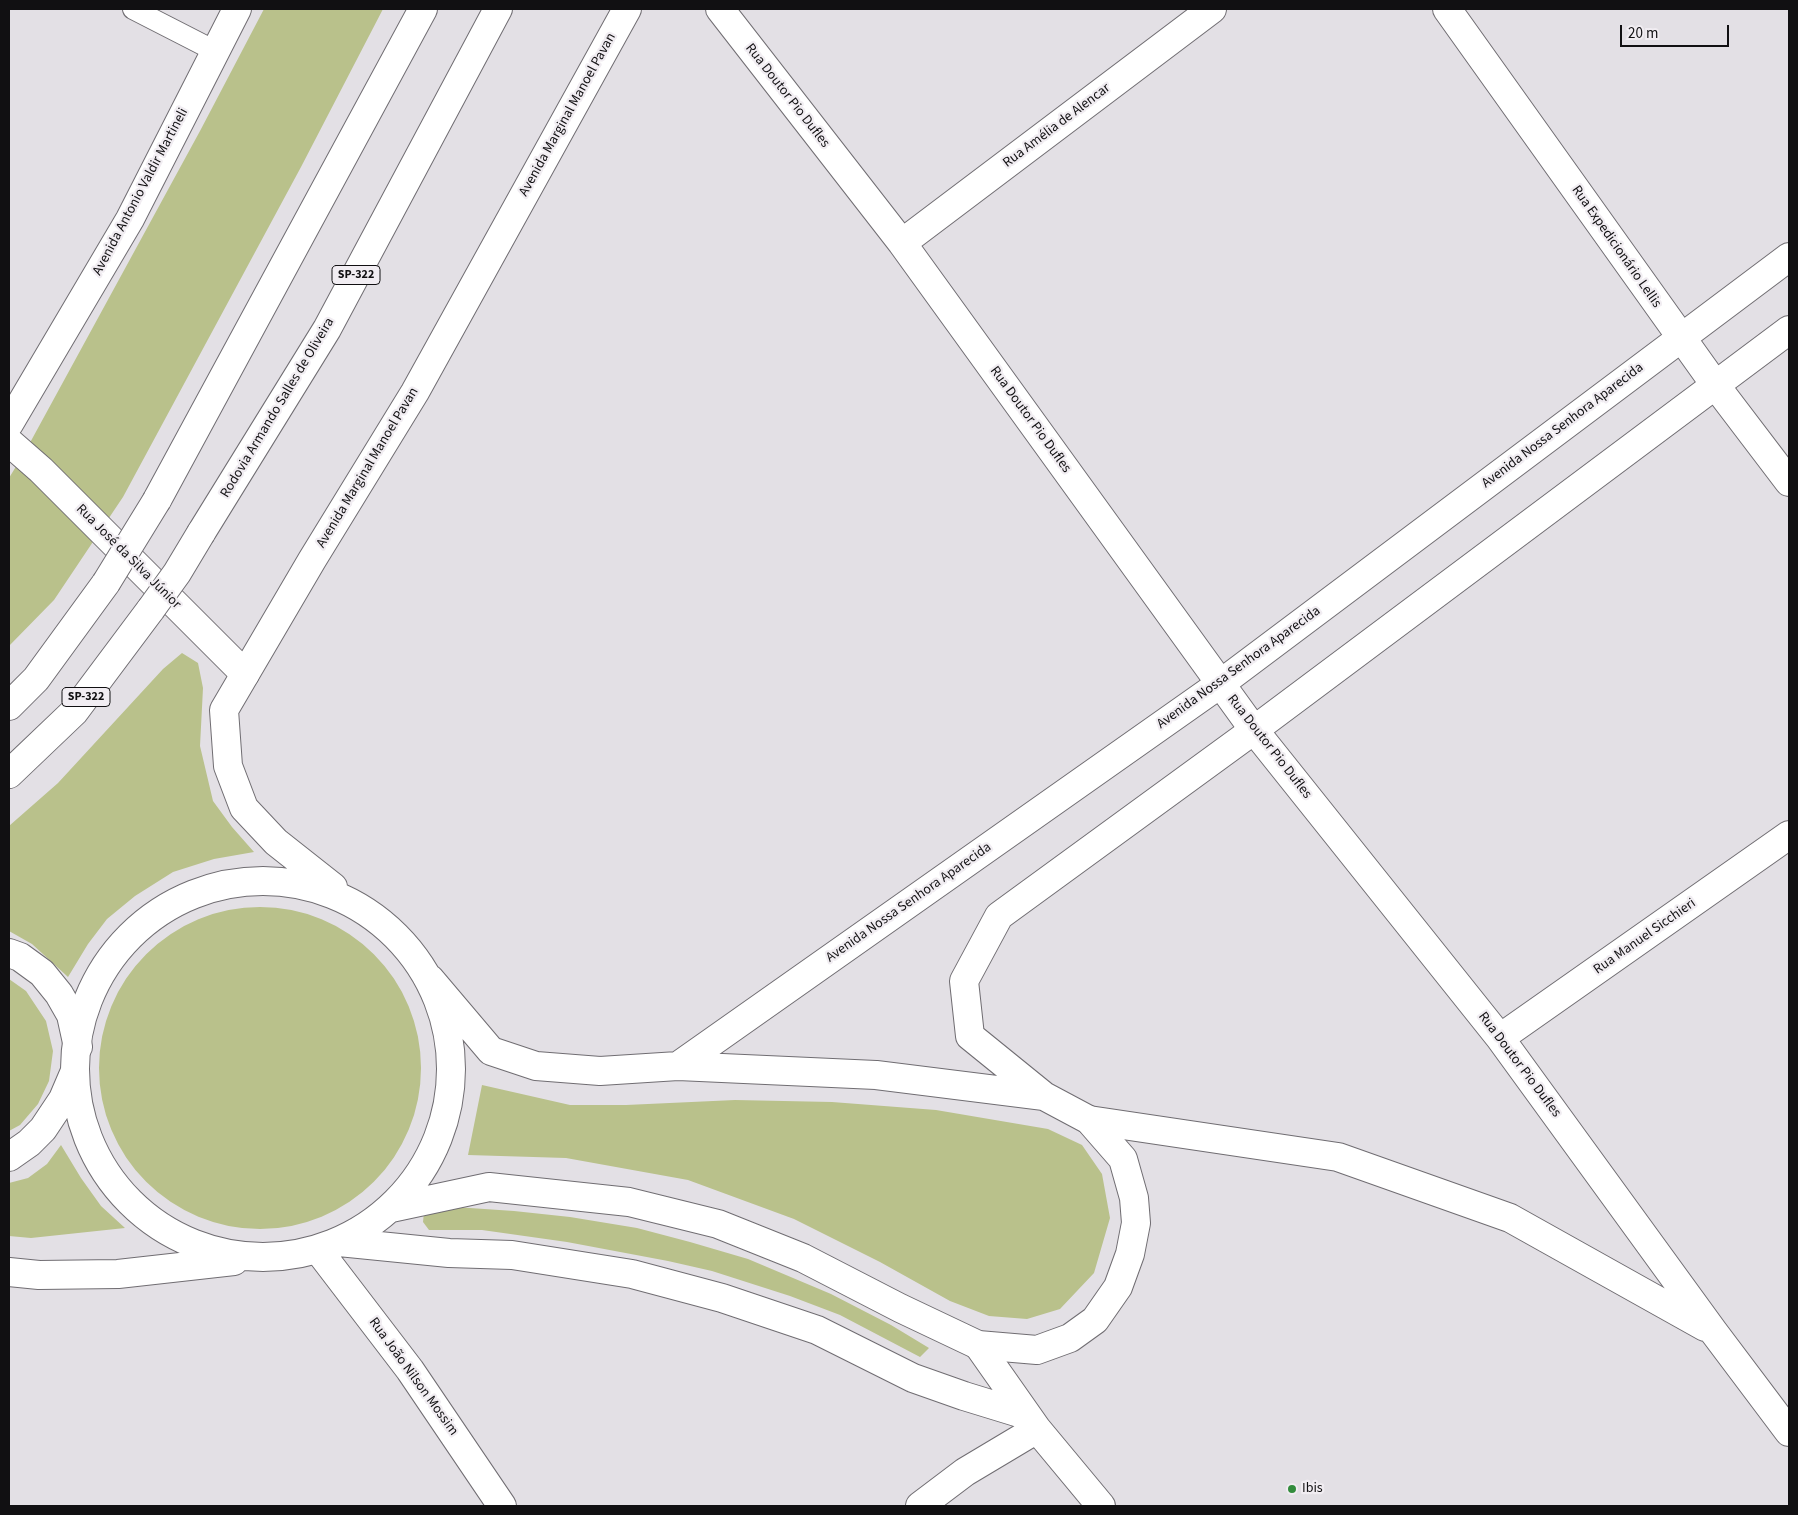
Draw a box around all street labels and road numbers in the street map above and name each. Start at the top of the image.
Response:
street label: Avenida Marginal Manoel Pavan [516,30,620,200]
street label: Rua Doutor Pio Dufles [741,41,833,151]
street label: Rua Amélia de Alencar [1000,80,1114,172]
street label: Avenida Antonio Valdir Martineli [90,106,192,278]
street label: Rua Expedicionário Lellis [1567,183,1665,311]
road number: SP-322 [332,266,380,284]
street label: Rodovia Armando Salles de Oliveira [217,315,339,501]
street label: Avenida Nossa Senhora Aparecida [1479,360,1647,492]
street label: Rua Doutor Pio Dufles [986,363,1074,477]
street label: Avenida Marginal Manoel Pavan [313,385,423,551]
street label: Rua José da Silva Júnior [72,501,184,613]
street label: Avenida Nossa Senhora Aparecida [1154,603,1324,733]
road number: SP-322 [62,688,110,706]
street label: Rua Doutor Pio Dufles [1223,692,1315,802]
street label: Avenida Nossa Senhora Aparecida [823,839,995,967]
street label: Rua Manuel Sicchieri [1591,895,1699,979]
street label: Rua Doutor Pio Dufles [1474,1009,1564,1121]
street label: Rua João Nilson Mossim [365,1315,461,1439]

